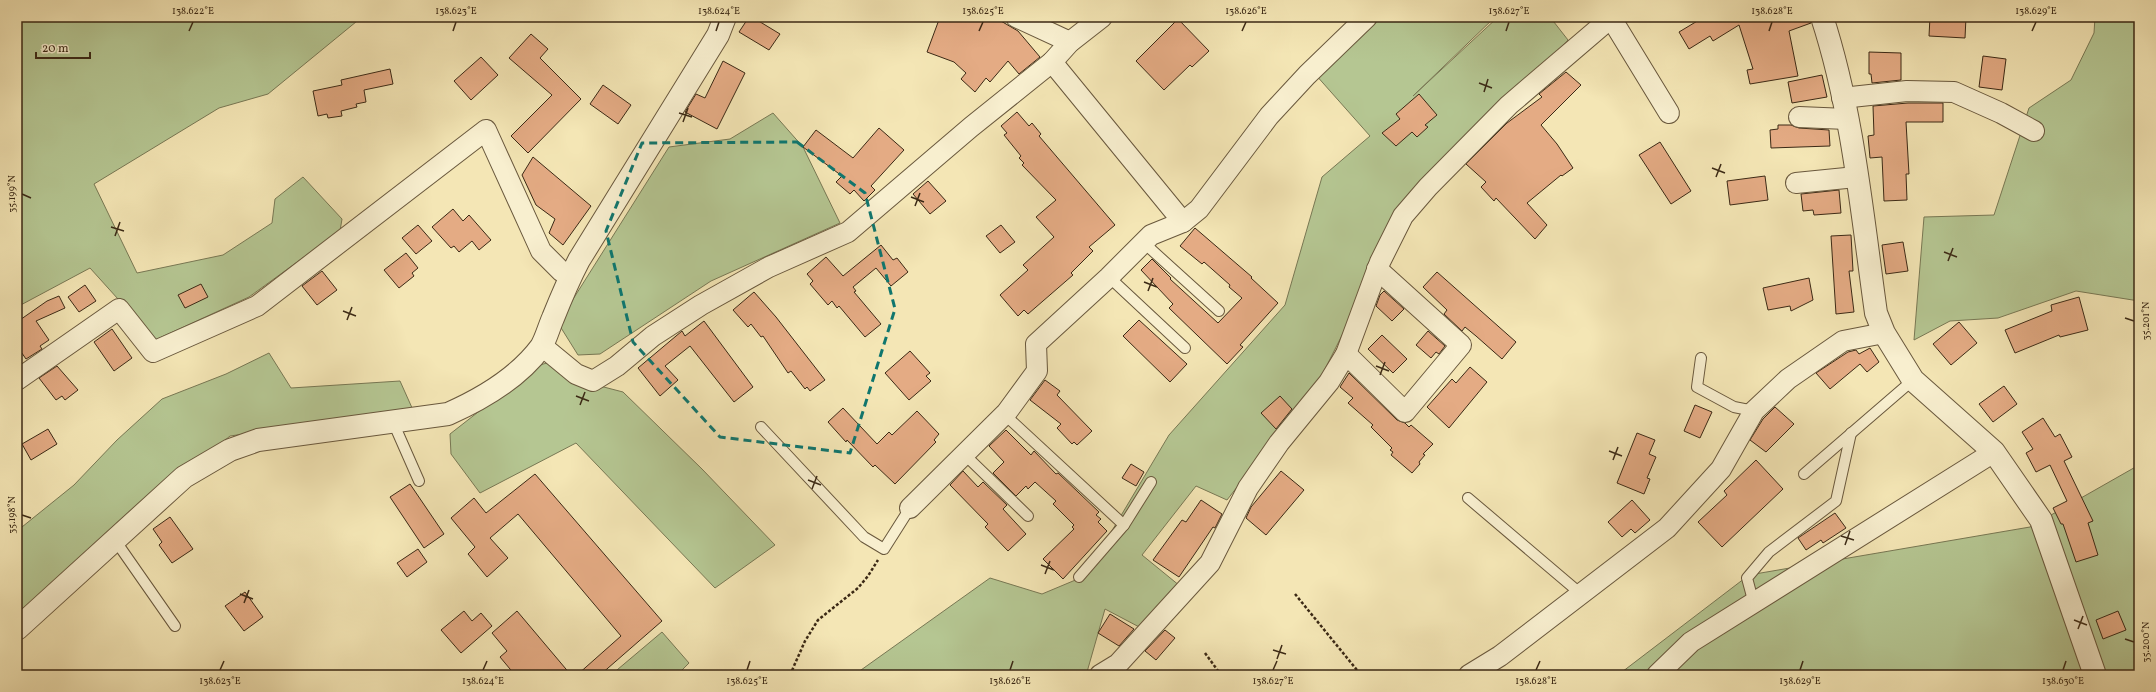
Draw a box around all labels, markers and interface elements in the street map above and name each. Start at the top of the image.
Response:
text: 138.622°E [172,4,214,18]
text: 138.623°E [435,4,477,18]
text: 138.624°E [698,4,740,18]
text: 138.625°E [962,4,1004,18]
text: 138.626°E [1225,4,1267,18]
text: 138.627°E [1488,4,1530,18]
text: 138.628°E [1751,4,1793,18]
text: 138.629°E [2015,4,2057,18]
scale bar [36,34,90,60]
text: 20 m [42,41,69,57]
text: 35.199°N [5,175,19,213]
text: 35.201°N [2139,301,2153,340]
text: 35.198°N [5,496,19,534]
text: 35.200°N [2139,621,2153,662]
text: 138.623°E [199,674,241,688]
text: 138.624°E [462,674,504,688]
text: 138.625°E [726,674,768,688]
text: 138.626°E [989,674,1031,688]
text: 138.627°E [1252,674,1294,688]
text: 138.628°E [1515,674,1557,688]
text: 138.629°E [1779,674,1821,688]
text: 138.630°E [2042,674,2084,688]

